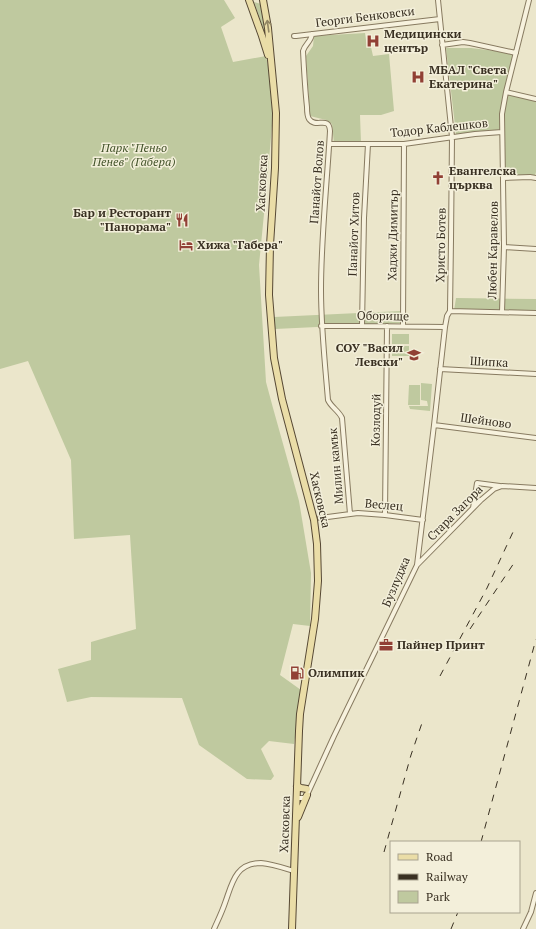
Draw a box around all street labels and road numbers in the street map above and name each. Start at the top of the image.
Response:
street label: Георги Бенковски [315,3,415,30]
street label: Тодор Каблешков [389,115,489,140]
street label: Панайот Волов [306,140,327,224]
street label: Хасковска [253,154,270,212]
street label: Хаджи Димитър [384,189,401,281]
street label: Панайот Хитов [345,191,362,277]
street label: Любен Каравелов [484,201,501,300]
street label: Христо Ботев [432,207,449,283]
street label: Оборище [357,308,409,323]
street label: Шипка [469,353,509,370]
street label: Козлодуй [368,393,383,447]
street label: Шейново [460,409,513,432]
street label: Милин камък [325,427,346,505]
street label: Хасковска [307,470,334,529]
street label: Стара Загора [424,482,486,544]
street label: Веслец [364,495,405,514]
street label: Бузлуджа [378,555,413,609]
street label: Хасковска [276,795,293,853]

